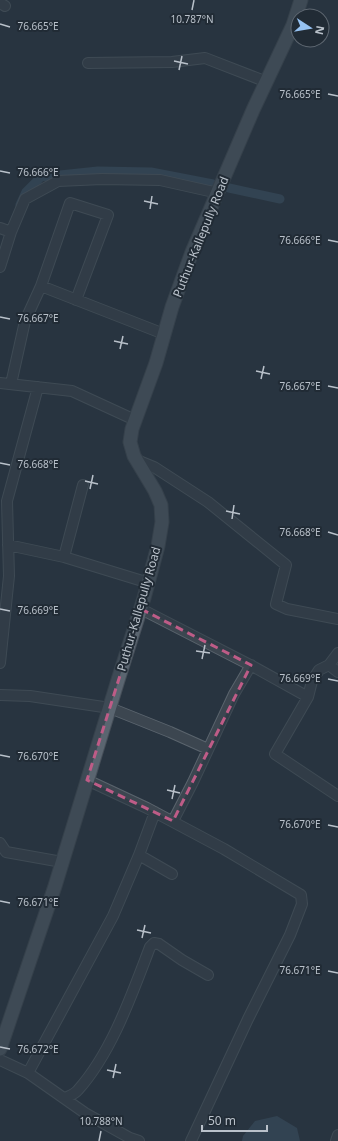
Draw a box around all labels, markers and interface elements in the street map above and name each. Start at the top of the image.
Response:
north arrow [290,8,330,48]
text: 10.787°N [170,12,214,26]
text: 76.665°E [17,19,59,33]
text: N [312,24,329,36]
text: 76.665°E [279,87,321,101]
text: 76.666°E [17,165,59,179]
street label: Puthur-Kallepully Road [169,174,233,300]
text: 76.666°E [279,233,321,247]
text: 76.667°E [17,311,59,325]
text: 76.667°E [279,379,321,393]
text: 76.668°E [17,457,59,471]
text: 76.668°E [279,525,321,539]
street label: Puthur-Kallepully Road [113,545,164,673]
text: 76.669°E [17,603,59,617]
text: 76.669°E [279,671,321,685]
text: 76.670°E [17,749,59,763]
text: 76.670°E [279,817,321,831]
text: 76.671°E [17,895,59,909]
text: 76.671°E [279,963,321,977]
text: 76.672°E [17,1042,59,1056]
scale bar [202,1107,267,1133]
text: 50 m [208,1112,236,1129]
text: 10.788°N [79,1114,123,1128]

